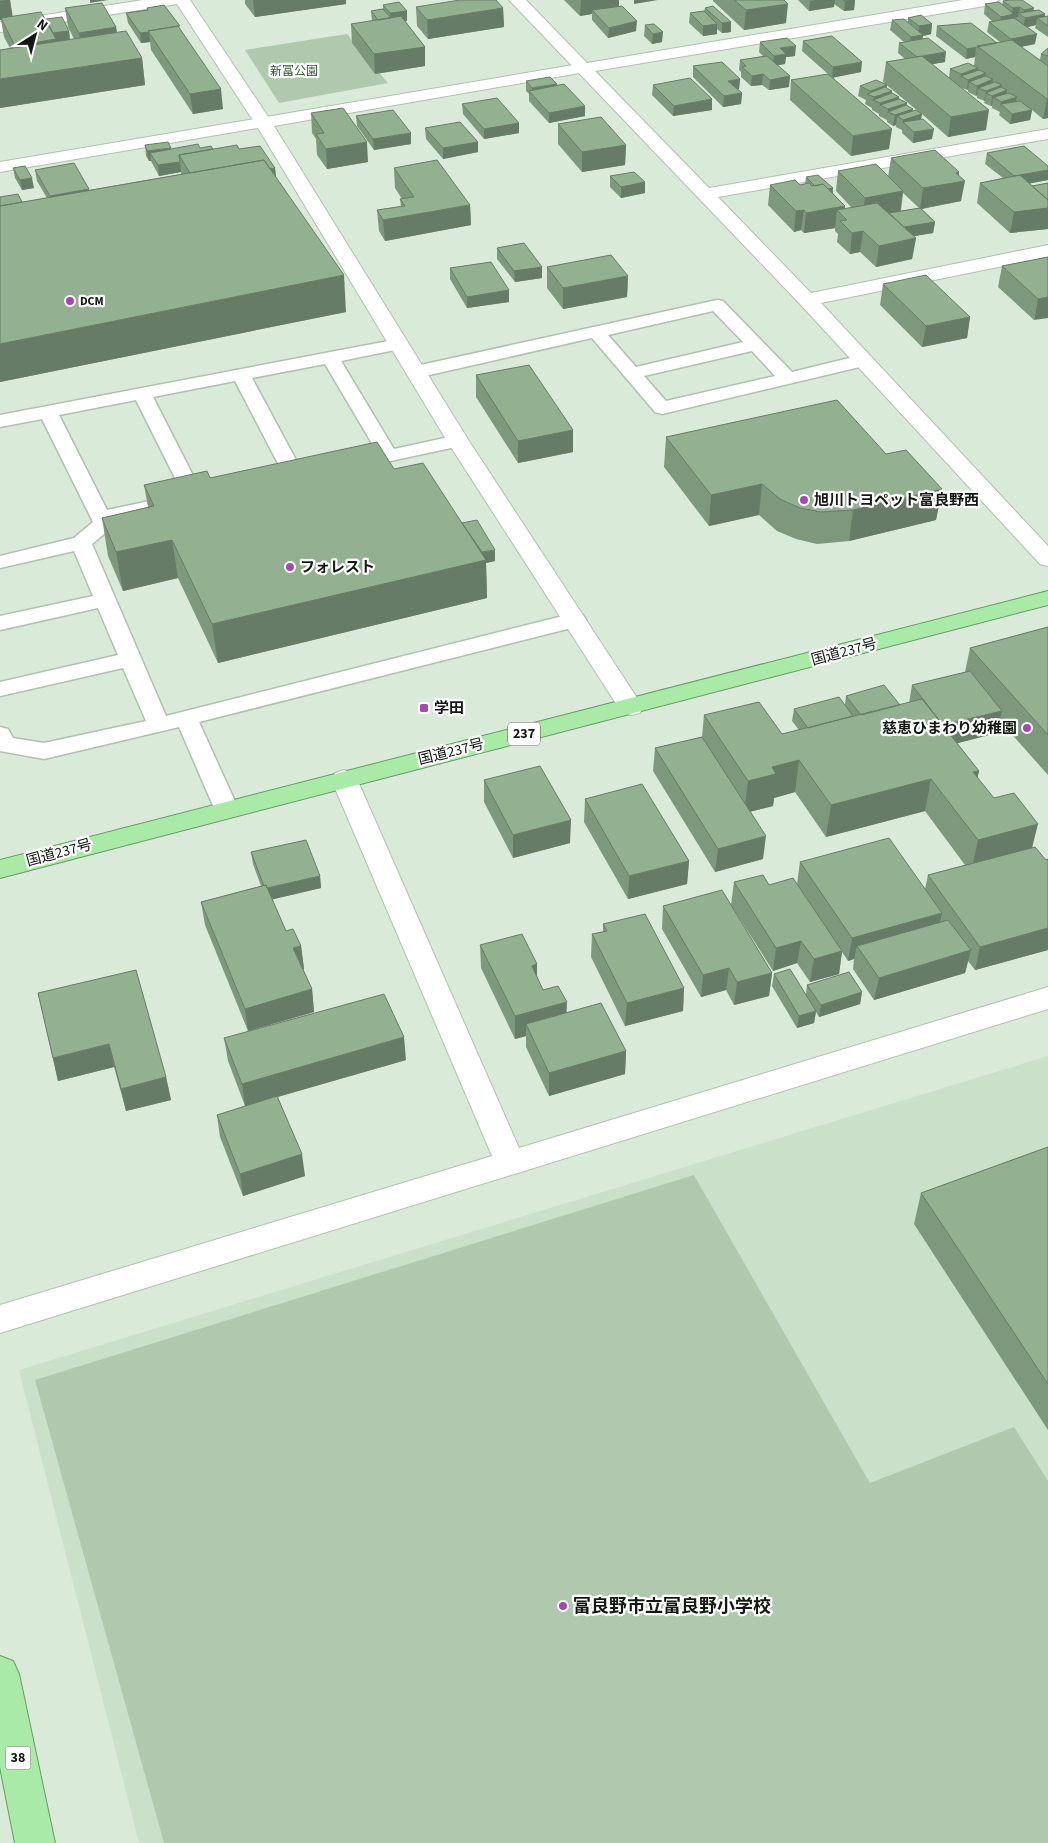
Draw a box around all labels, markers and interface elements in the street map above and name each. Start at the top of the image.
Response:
north arrow [10,10,60,60]
text: N [32,14,52,36]
park label: 新冨公園 [270,63,318,80]
place label: DCM [80,293,104,310]
marker: DCM [64,295,76,307]
place label: 旭川トヨペット富良野西 [814,490,979,511]
marker: 旭川トヨペット富良野西 [798,494,810,506]
place label: フォレスト [300,557,375,578]
marker: フォレスト [284,561,296,573]
street label: 国道237号 [809,633,879,671]
place label: 学田 [434,698,464,719]
marker: 学田 [418,702,430,714]
place label: 慈恵ひまわり幼稚園 [882,718,1017,739]
road number: 237 [508,722,540,746]
marker: 慈恵ひまわり幼稚園 [1021,722,1033,734]
street label: 国道237号 [416,734,486,770]
street label: 国道237号 [24,834,94,872]
place label: 富良野市立富良野小学校 [573,1594,771,1619]
marker: 富良野市立富良野小学校 [557,1600,569,1612]
road number: 38 [6,1746,30,1770]

